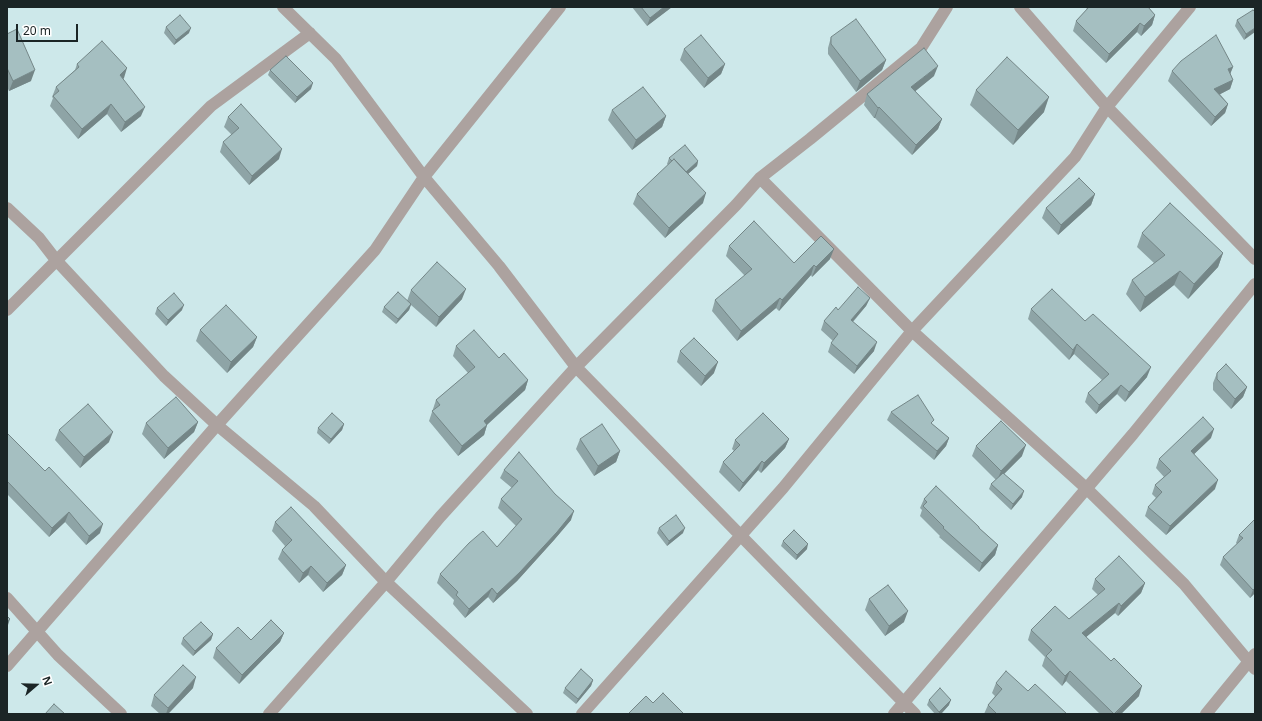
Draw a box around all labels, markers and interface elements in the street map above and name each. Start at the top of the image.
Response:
scale bar [18,16,80,42]
text: 20 m [23,22,51,39]
north arrow [16,665,56,705]
text: N [39,674,56,687]

